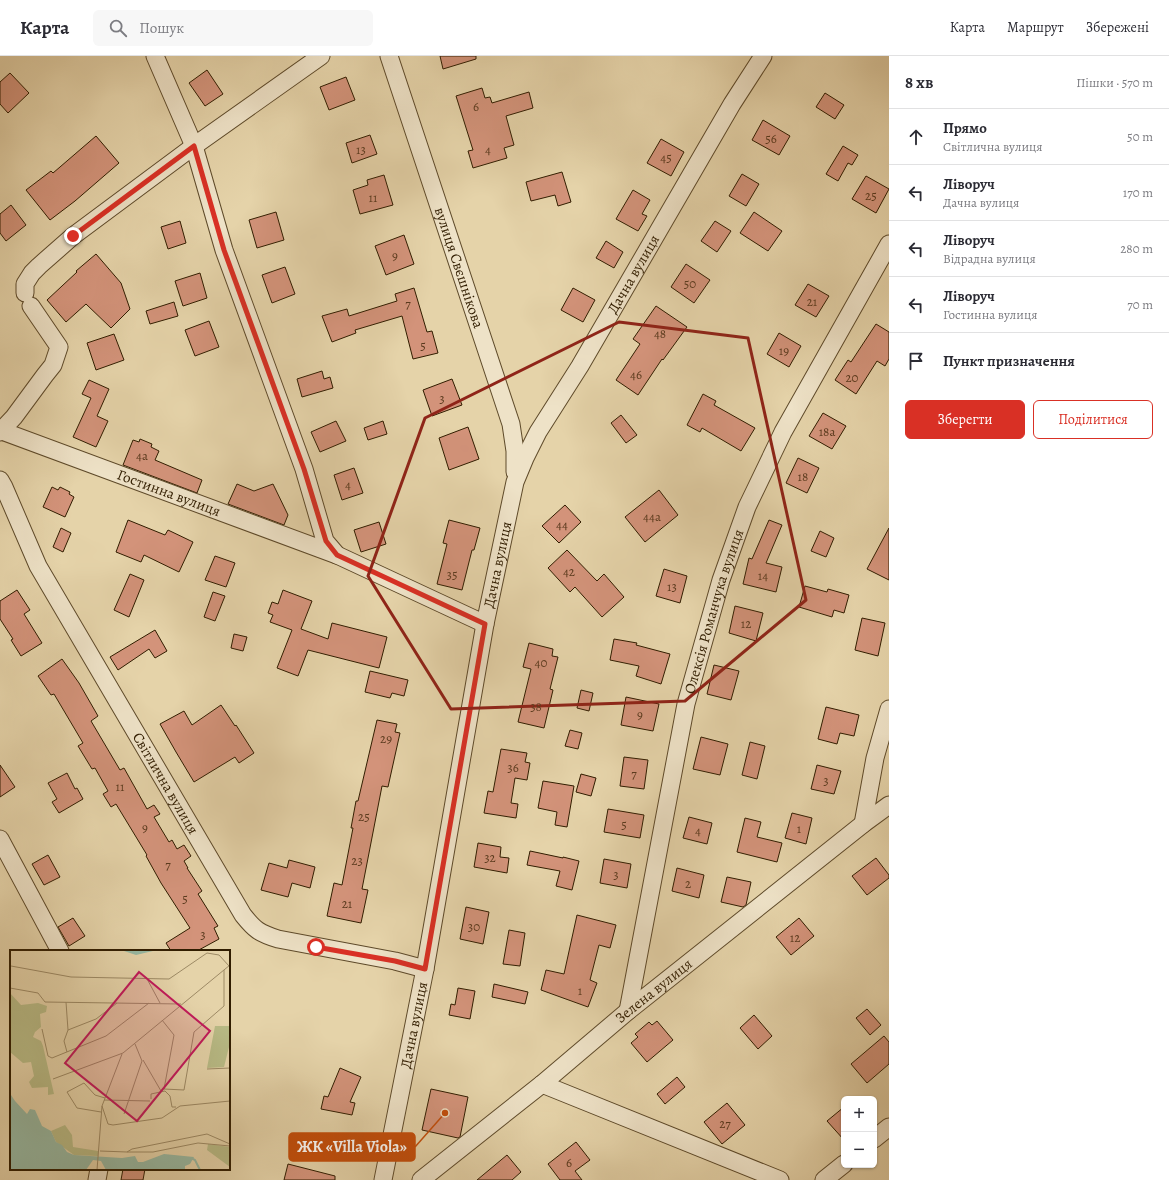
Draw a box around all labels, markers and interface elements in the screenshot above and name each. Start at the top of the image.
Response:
search box [93,10,373,46]
text: Карта [20,15,69,41]
icon: search [107,17,129,39]
text: Пошук [139,18,184,38]
text: Карта [950,18,985,37]
text: Маршрут [1007,18,1064,37]
text: Збережені [1086,18,1149,37]
text: 8 хв [905,71,933,94]
text: Пішки · 570 m [1076,74,1153,91]
house number: 6 [473,98,479,115]
text: Прямо [943,118,987,138]
icon: ahead [905,126,927,148]
text: 50 m [1127,128,1153,145]
house number: 56 [765,130,777,147]
text: Світлична вулиця [943,138,1043,155]
house number: 13 [356,141,366,158]
house number: 4 [485,141,491,158]
house number: 45 [660,149,672,166]
text: Ліворуч [943,174,995,194]
icon: left [905,182,927,204]
text: 170 m [1123,184,1153,201]
house number: 25 [865,187,877,204]
house number: 11 [369,189,378,206]
text: Дачна вулиця [943,194,1019,211]
street label: вулиця Свєшнікова [430,205,489,331]
route end [64,227,82,245]
text: Ліворуч [943,230,995,250]
street label: Дачна вулиця [603,231,664,317]
icon: left [905,238,927,260]
text: 280 m [1120,240,1153,257]
house number: 9 [392,247,398,264]
text: Відрадна вулиця [943,250,1036,267]
house number: 50 [684,275,696,292]
text: Ліворуч [943,286,995,306]
house number: 21 [807,293,818,310]
icon: left [905,294,927,316]
house number: 7 [405,295,411,312]
text: 70 m [1127,296,1153,313]
text: Гостинна вулиця [943,306,1037,323]
house number: 48 [654,325,666,342]
house number: 5 [420,337,426,354]
house number: 19 [779,342,789,359]
icon: arrive [905,350,927,372]
text: Пункт призначення [943,351,1075,371]
house number: 46 [630,366,642,383]
house number: 20 [845,369,859,386]
house number: 3 [439,390,445,407]
button: Зберегти [905,400,1025,439]
button: Поділитися [1033,400,1153,439]
house number: 18а [819,423,835,440]
house number: 4а [136,447,148,464]
street label: Гостинна вулиця [114,464,224,521]
house number: 18 [798,468,808,485]
house number: 4 [345,476,351,493]
house number: 44а [643,508,661,525]
house number: 44 [556,516,568,533]
street label: Дачна вулиця [479,519,516,610]
street label: Олексія Романчука вулиця [679,526,748,696]
house number: 42 [563,563,575,580]
house number: 35 [447,566,458,583]
house number: 14 [758,567,768,584]
house number: 13 [667,578,677,595]
house number: 12 [741,615,751,632]
house number: 40 [535,654,547,671]
house number: 38 [530,698,542,715]
house number: 9 [637,706,643,723]
street label: Світлична вулиця [128,729,203,838]
house number: 29 [380,730,392,747]
house number: 36 [507,759,519,776]
house number: 7 [631,765,637,782]
house number: 3 [823,772,829,789]
house number: 11 [116,778,125,795]
house number: 25 [358,808,370,825]
house number: 5 [621,816,627,833]
house number: 9 [142,819,148,836]
house number: 1 [797,820,802,837]
house number: 4 [695,822,701,839]
house number: 32 [484,849,496,866]
house number: 23 [351,852,363,869]
house number: 7 [165,856,171,873]
house number: 3 [613,866,619,883]
house number: 2 [685,875,691,892]
house number: 5 [182,890,188,907]
house number: 21 [342,895,353,912]
house number: 30 [468,918,480,935]
house number: 3 [200,926,206,943]
house number: 12 [790,929,800,946]
route start [307,938,325,956]
inset map [10,950,230,1170]
street label: Зелена вулиця [611,954,696,1028]
street label: Дачна вулиця [395,980,432,1070]
house number: 1 [578,982,583,999]
map controls [841,1096,877,1168]
button: + [841,1096,877,1132]
house number: 27 [719,1115,731,1132]
button: − [841,1132,877,1168]
callout: ЖК «Villa Viola» [289,1133,415,1161]
text: ЖК «Villa Viola» [297,1136,407,1158]
house number: 6 [566,1154,572,1171]

